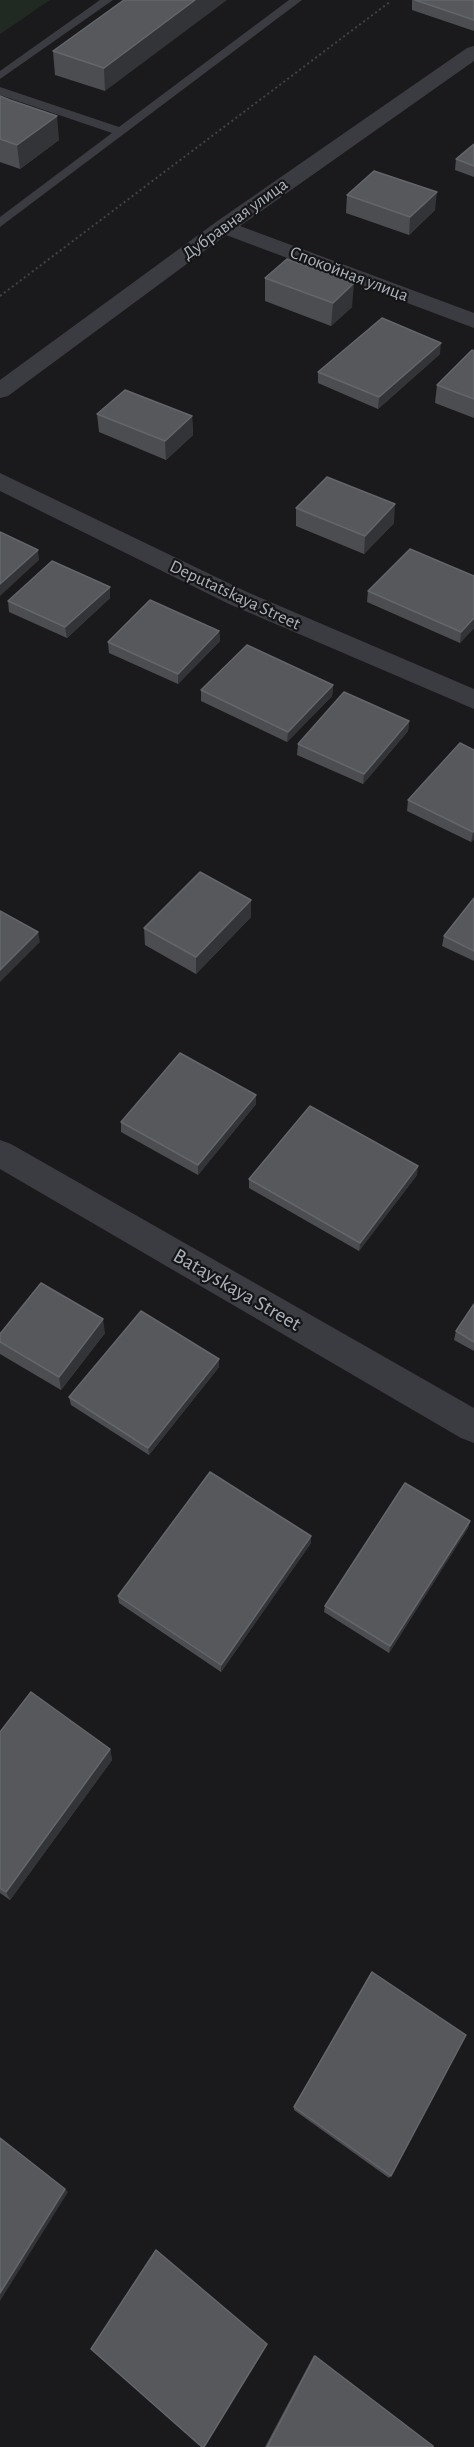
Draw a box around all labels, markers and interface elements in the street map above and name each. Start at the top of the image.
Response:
street label: Дубравная улица [178,173,292,265]
street label: Спокойная улица [287,241,411,307]
street label: Deputatskaya Street [166,555,304,635]
street label: Batayskaya Street [168,1243,306,1337]

